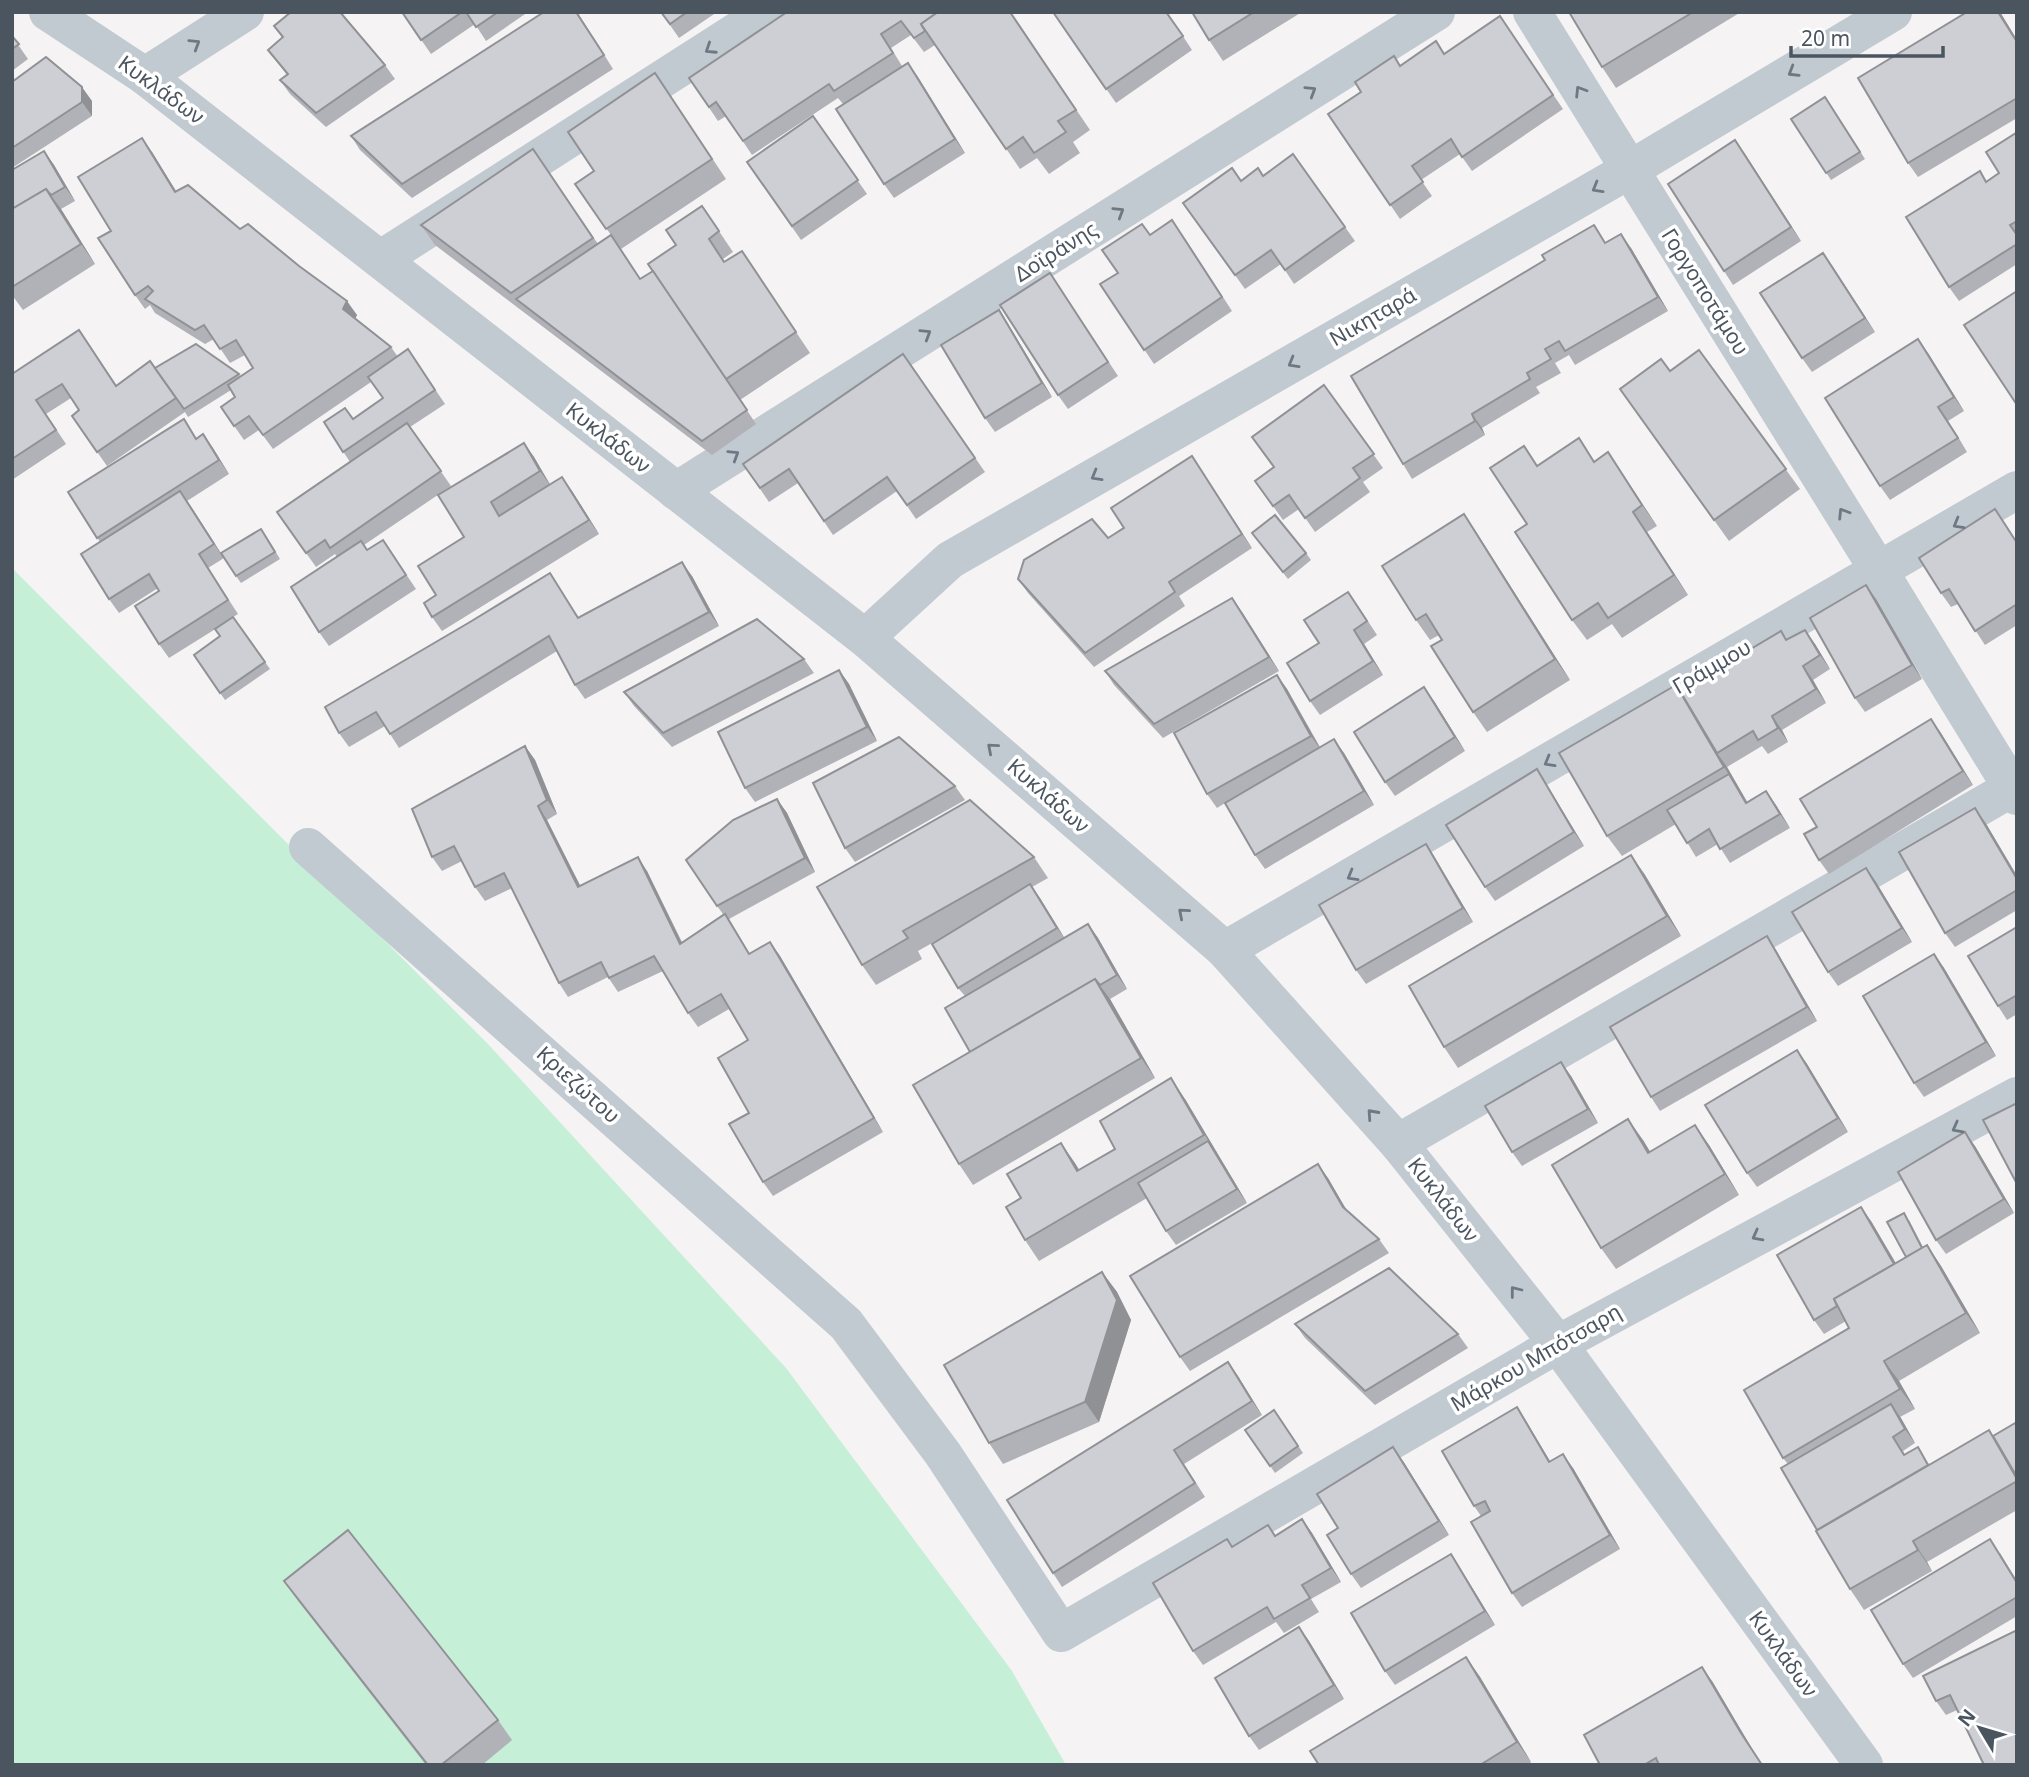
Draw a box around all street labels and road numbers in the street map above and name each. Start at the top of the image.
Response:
street label: Κυκλάδων [113,49,210,130]
street label: Δοϊράνης [1009,215,1102,288]
street label: Γοργοποτάμου [1656,223,1756,360]
street label: Νικηταρά [1324,280,1421,352]
street label: Κυκλάδων [561,395,657,479]
street label: Γράμμου [1667,632,1756,700]
street label: Κυκλάδων [1002,752,1096,839]
street label: Κριεζώτου [531,1039,626,1129]
street label: Κυκλάδων [1402,1151,1486,1247]
street label: Μάρκου Μπότσαρη [1445,1297,1626,1417]
street label: Κυκλάδων [1743,1605,1825,1702]

